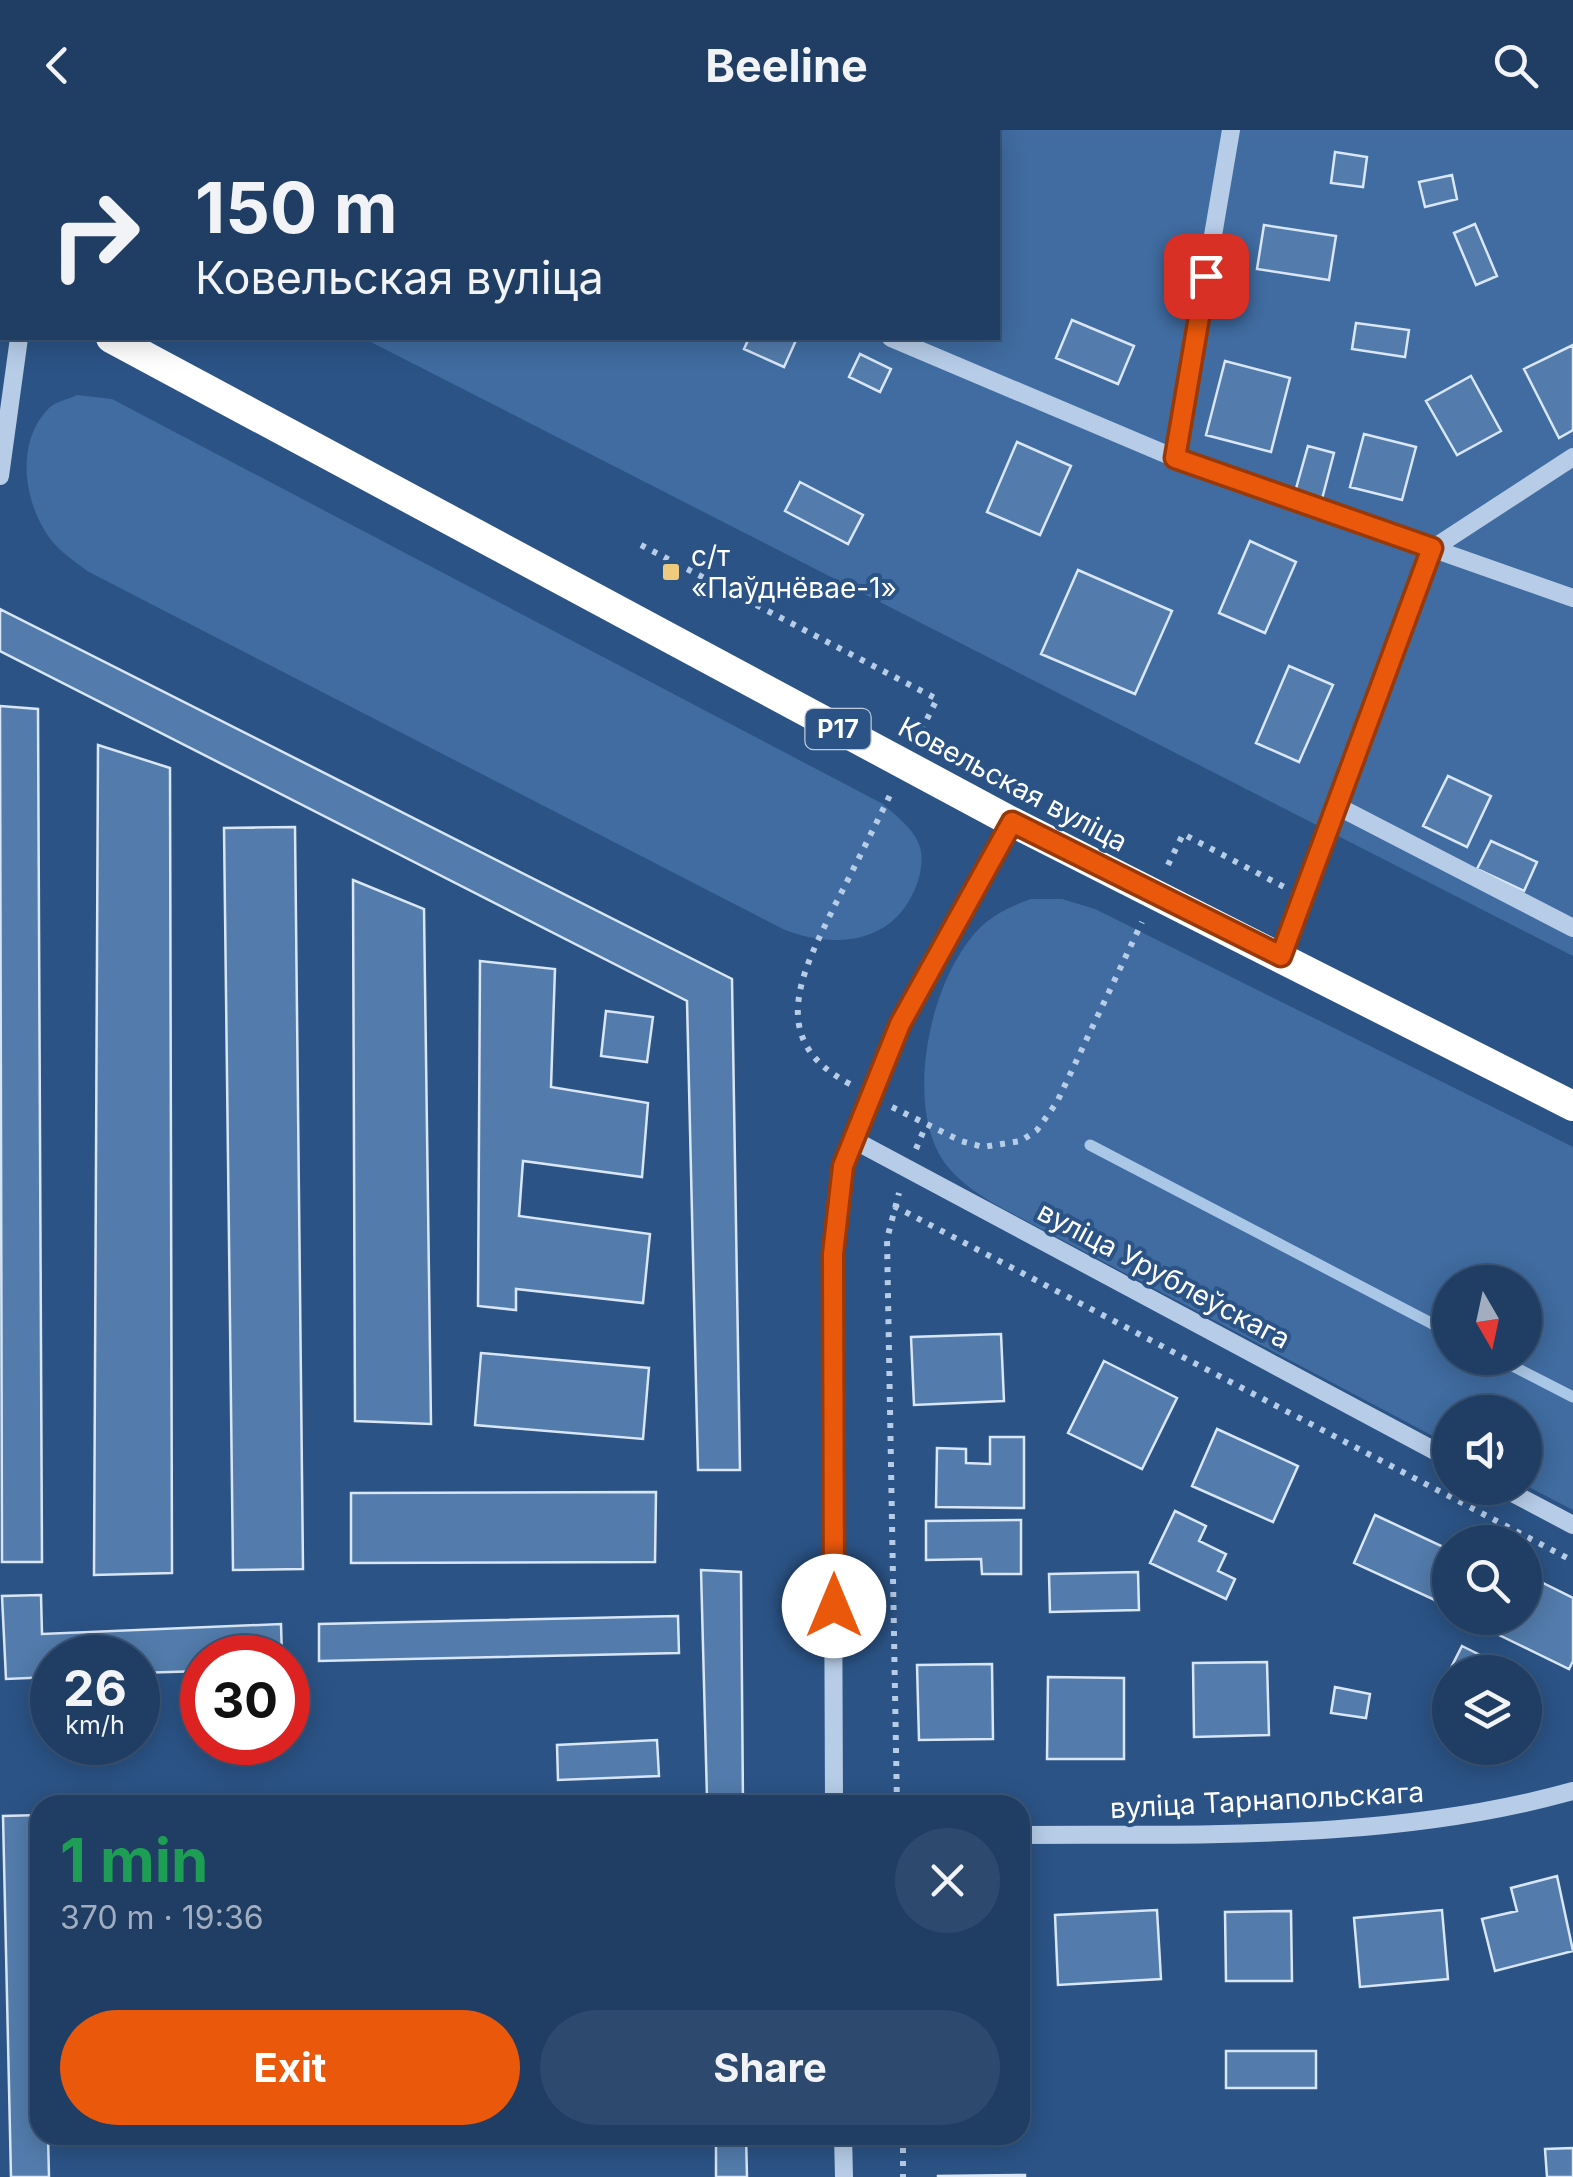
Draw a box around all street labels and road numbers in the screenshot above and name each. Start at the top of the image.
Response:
road number: Р17 [806,709,870,749]
street label: Ковельская вуліца [893,709,1133,859]
street label: вуліца Урублеўскага [1032,1194,1296,1356]
street label: вуліца Тарнапольскага [1109,1775,1425,1825]

